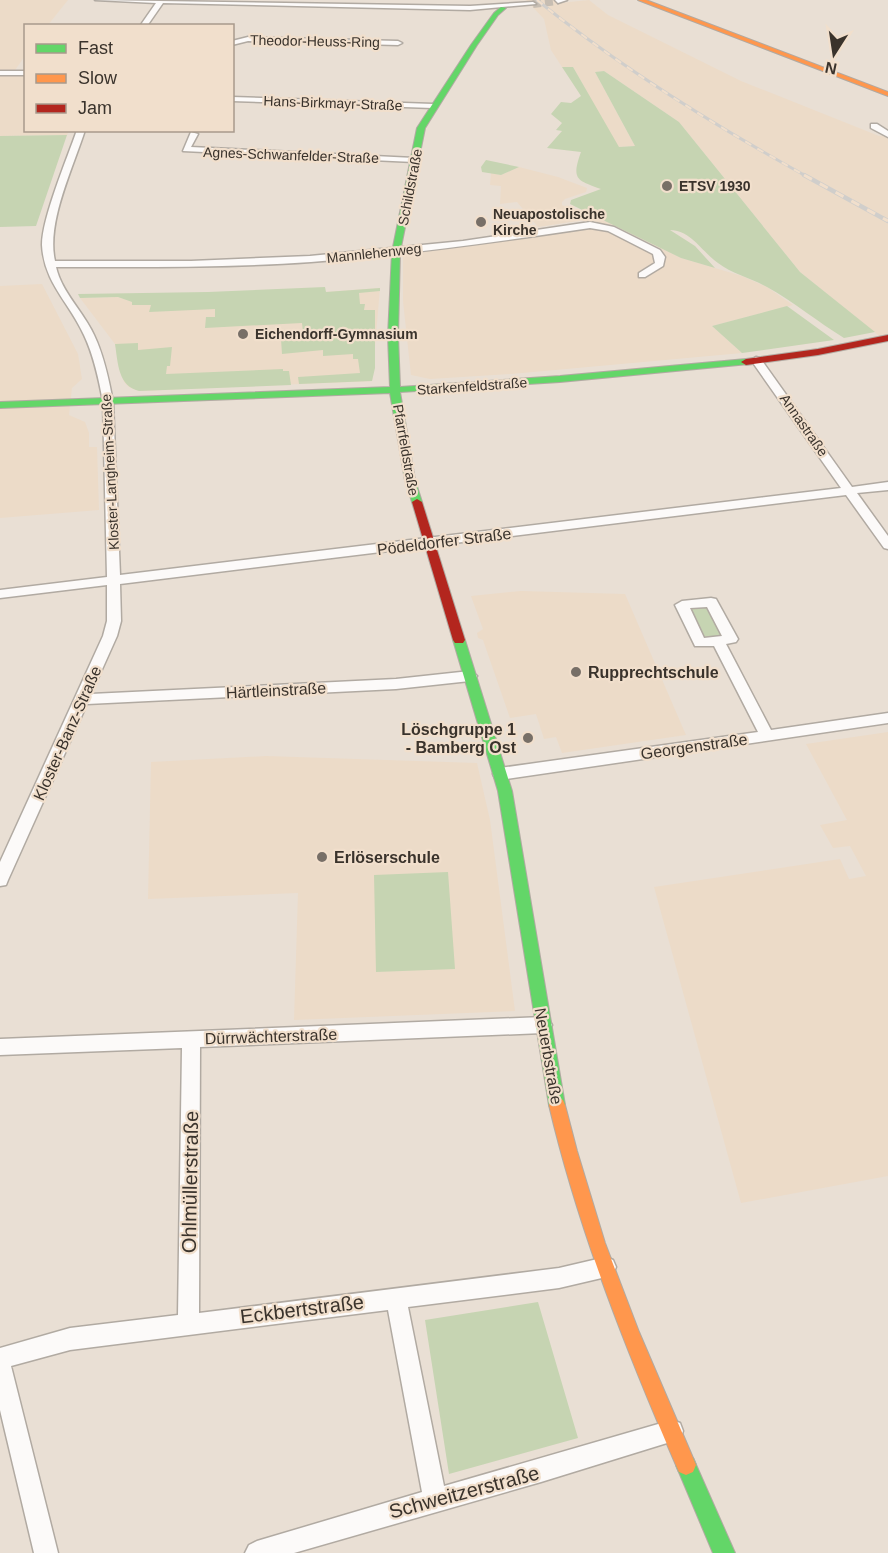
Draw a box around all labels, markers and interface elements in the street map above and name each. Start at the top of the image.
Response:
legend [24,24,234,132]
north arrow [804,24,864,84]
street label: Theodor-Heuss-Ring [250,32,380,50]
text: Fast [78,38,113,58]
text: N [824,59,838,78]
text: Slow [78,68,118,88]
street label: Hans-Birkmayr-Straße [263,93,403,113]
text: Jam [78,98,112,118]
street label: Agnes-Schwanfelder-Straße [203,144,379,166]
street label: Schildstraße [395,147,425,227]
place label: ETSV 1930 [679,178,751,194]
marker: ETSV 1930 [660,179,674,193]
place label: Neuapostolische Kirche [493,206,605,238]
marker: Neuapostolische Kirche [474,215,488,229]
street label: Mannlehenweg [326,240,422,266]
place label: Eichendorff-Gymnasium [255,326,418,342]
marker: Eichendorff-Gymnasium [236,327,250,341]
street label: Starkenfeldstraße [416,374,528,398]
street label: Annastraße [777,391,831,459]
street label: Kloster-Langheim-Straße [98,393,122,551]
street label: Pfarrfeldstraße [390,403,422,497]
street label: Pödeldorfer Straße [376,525,512,558]
street label: Kloster-Banz-Straße [30,663,105,803]
place label: Rupprechtschule [588,664,719,681]
marker: Rupprechtschule [569,665,583,679]
street label: Härtleinstraße [225,679,327,702]
place label: Löschgruppe 1 - Bamberg Ost [401,721,517,756]
marker: Löschgruppe 1 - Bamberg Ost [521,731,535,745]
street label: Georgenstraße [640,731,749,762]
place label: Erlöserschule [334,849,440,866]
marker: Erlöserschule [315,850,329,864]
street label: Neuerbstraße [532,1006,565,1106]
street label: Dürrwächterstraße [205,1026,338,1047]
street label: Ohlmüllerstraße [178,1111,202,1253]
street label: Eckbertstraße [239,1290,365,1328]
street label: Schweitzerstraße [387,1461,541,1523]

